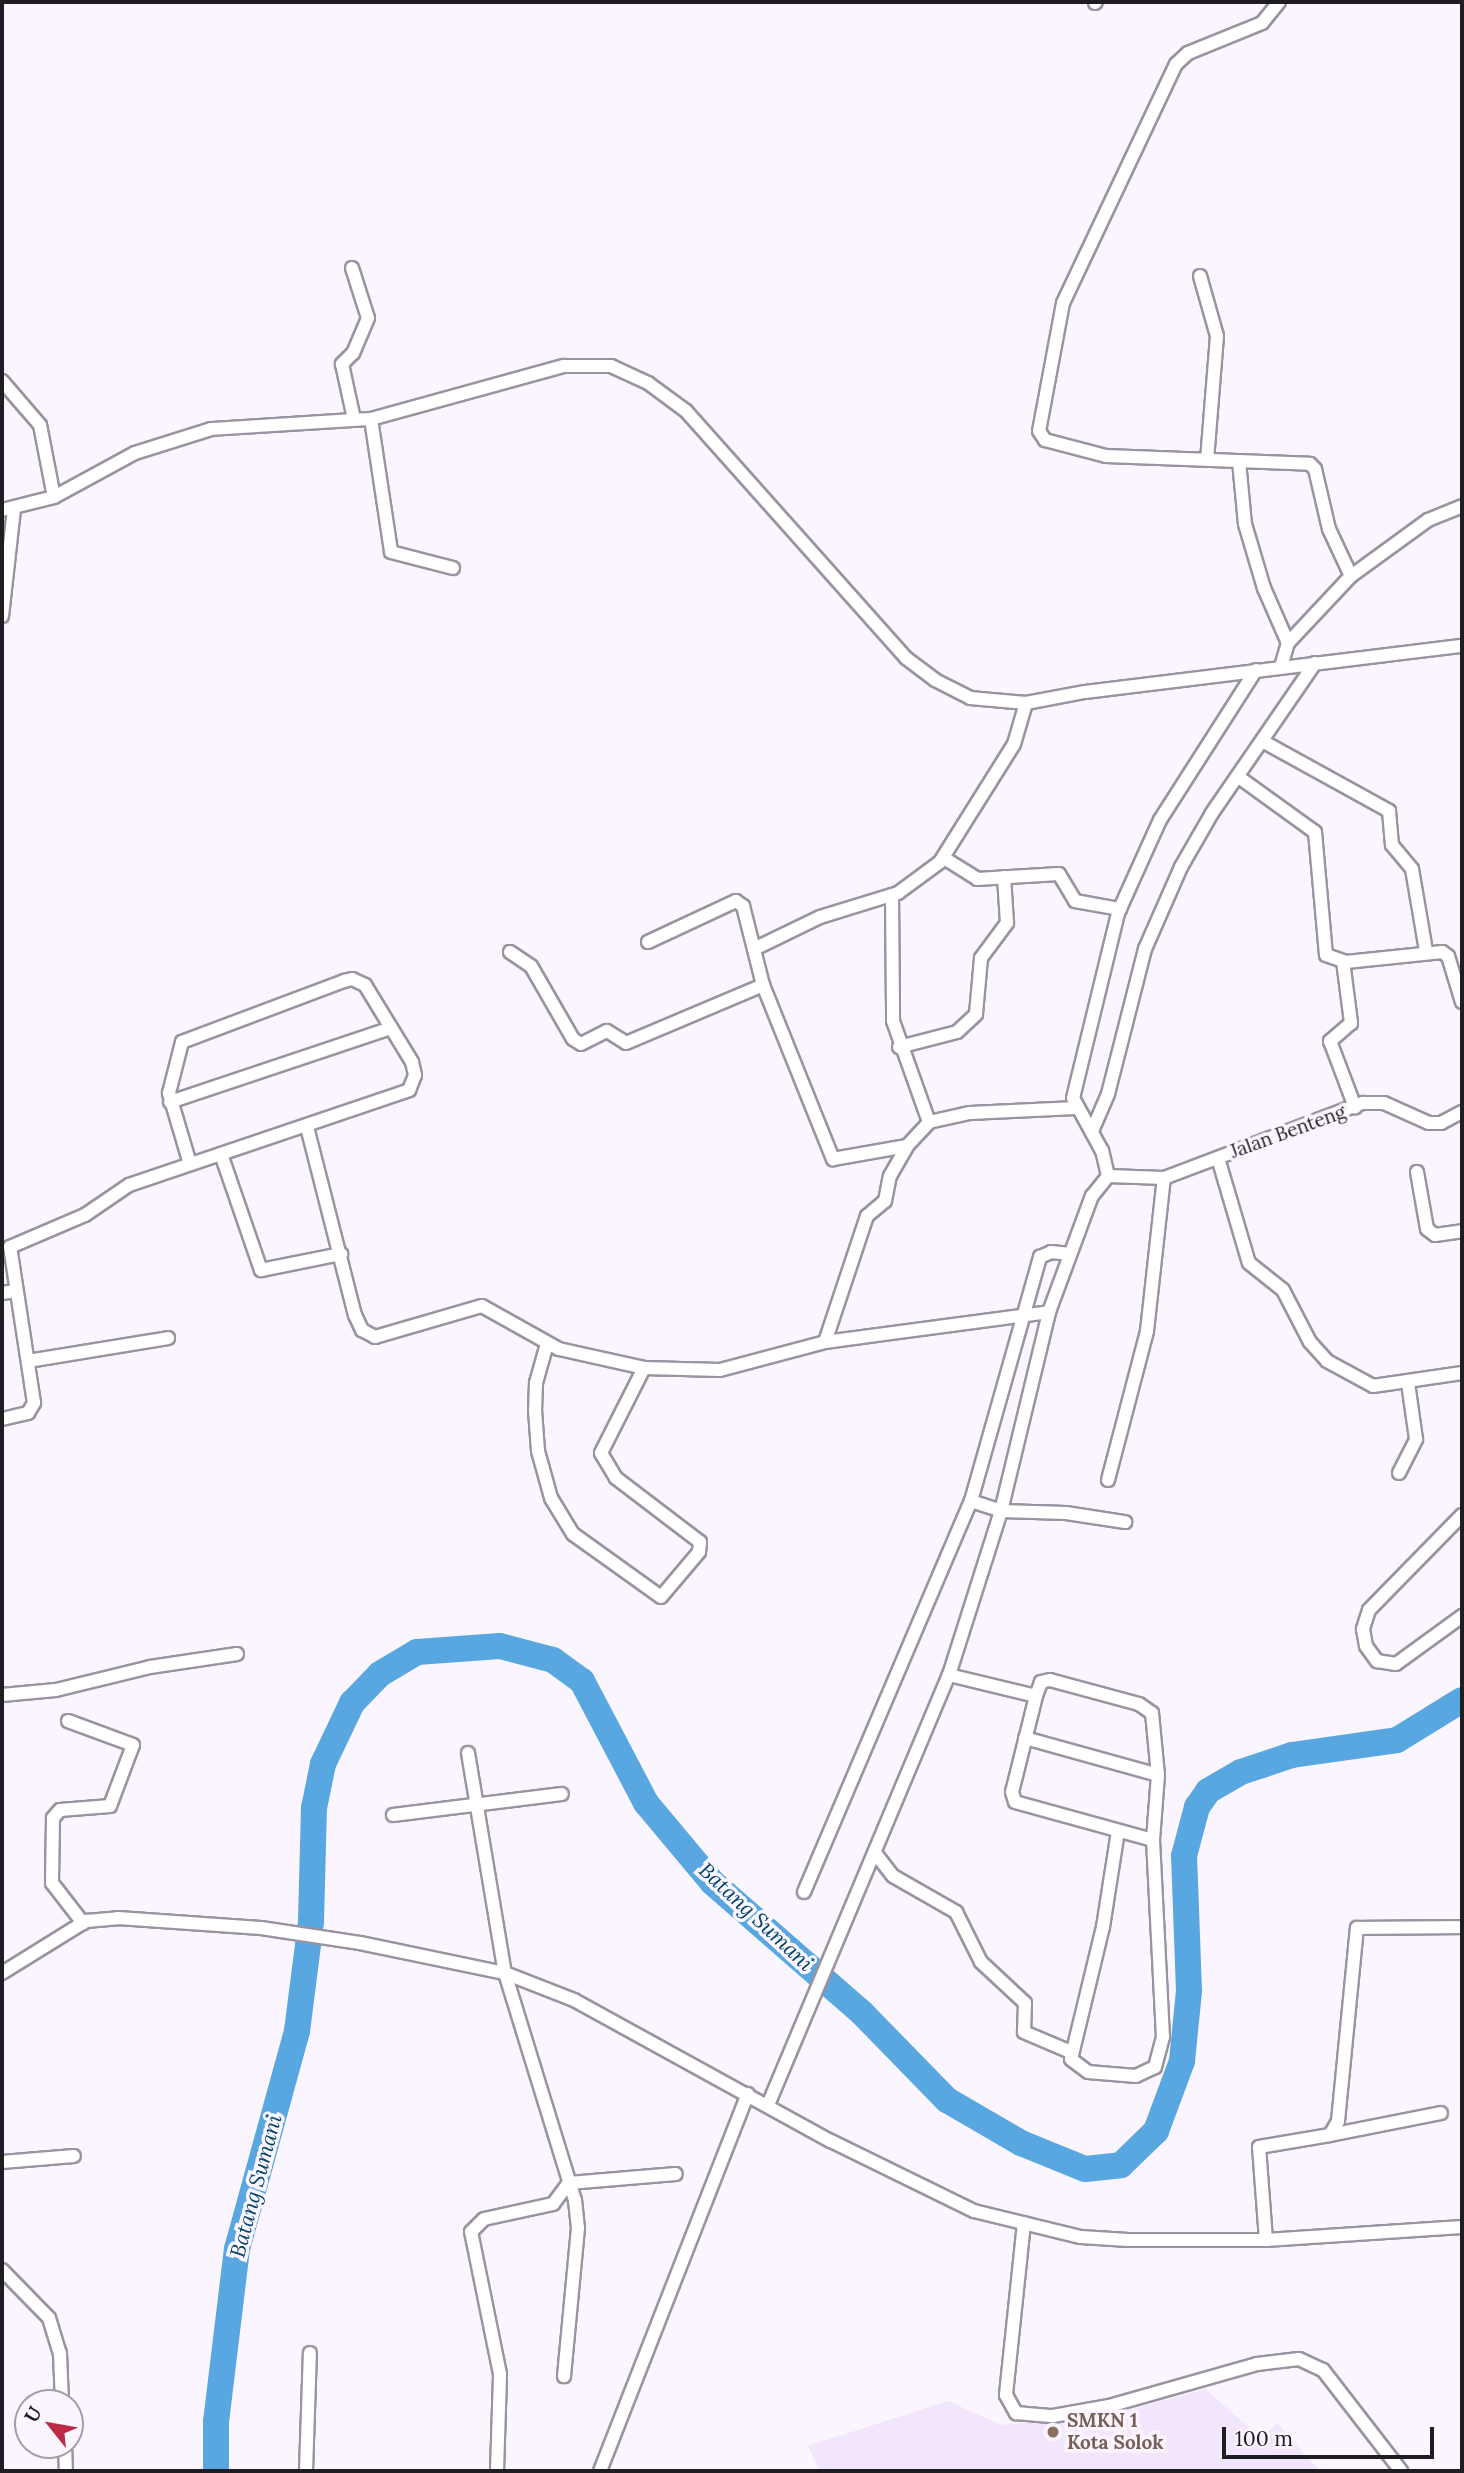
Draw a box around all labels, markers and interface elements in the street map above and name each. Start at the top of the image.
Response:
street label: Jalan Benteng [1227,1101,1349,1163]
water label: Batang Sumani [694,1858,818,1976]
water label: Batang Sumani [225,2112,287,2260]
north arrow [14,2389,84,2459]
text: U [19,2402,47,2427]
place label: SMKN 1 Kota Solok [1067,2410,1164,2454]
scale bar [1226,2414,1438,2458]
marker: SMKN 1 Kota Solok [1045,2424,1061,2440]
text: 100 m [1235,2425,1293,2452]

